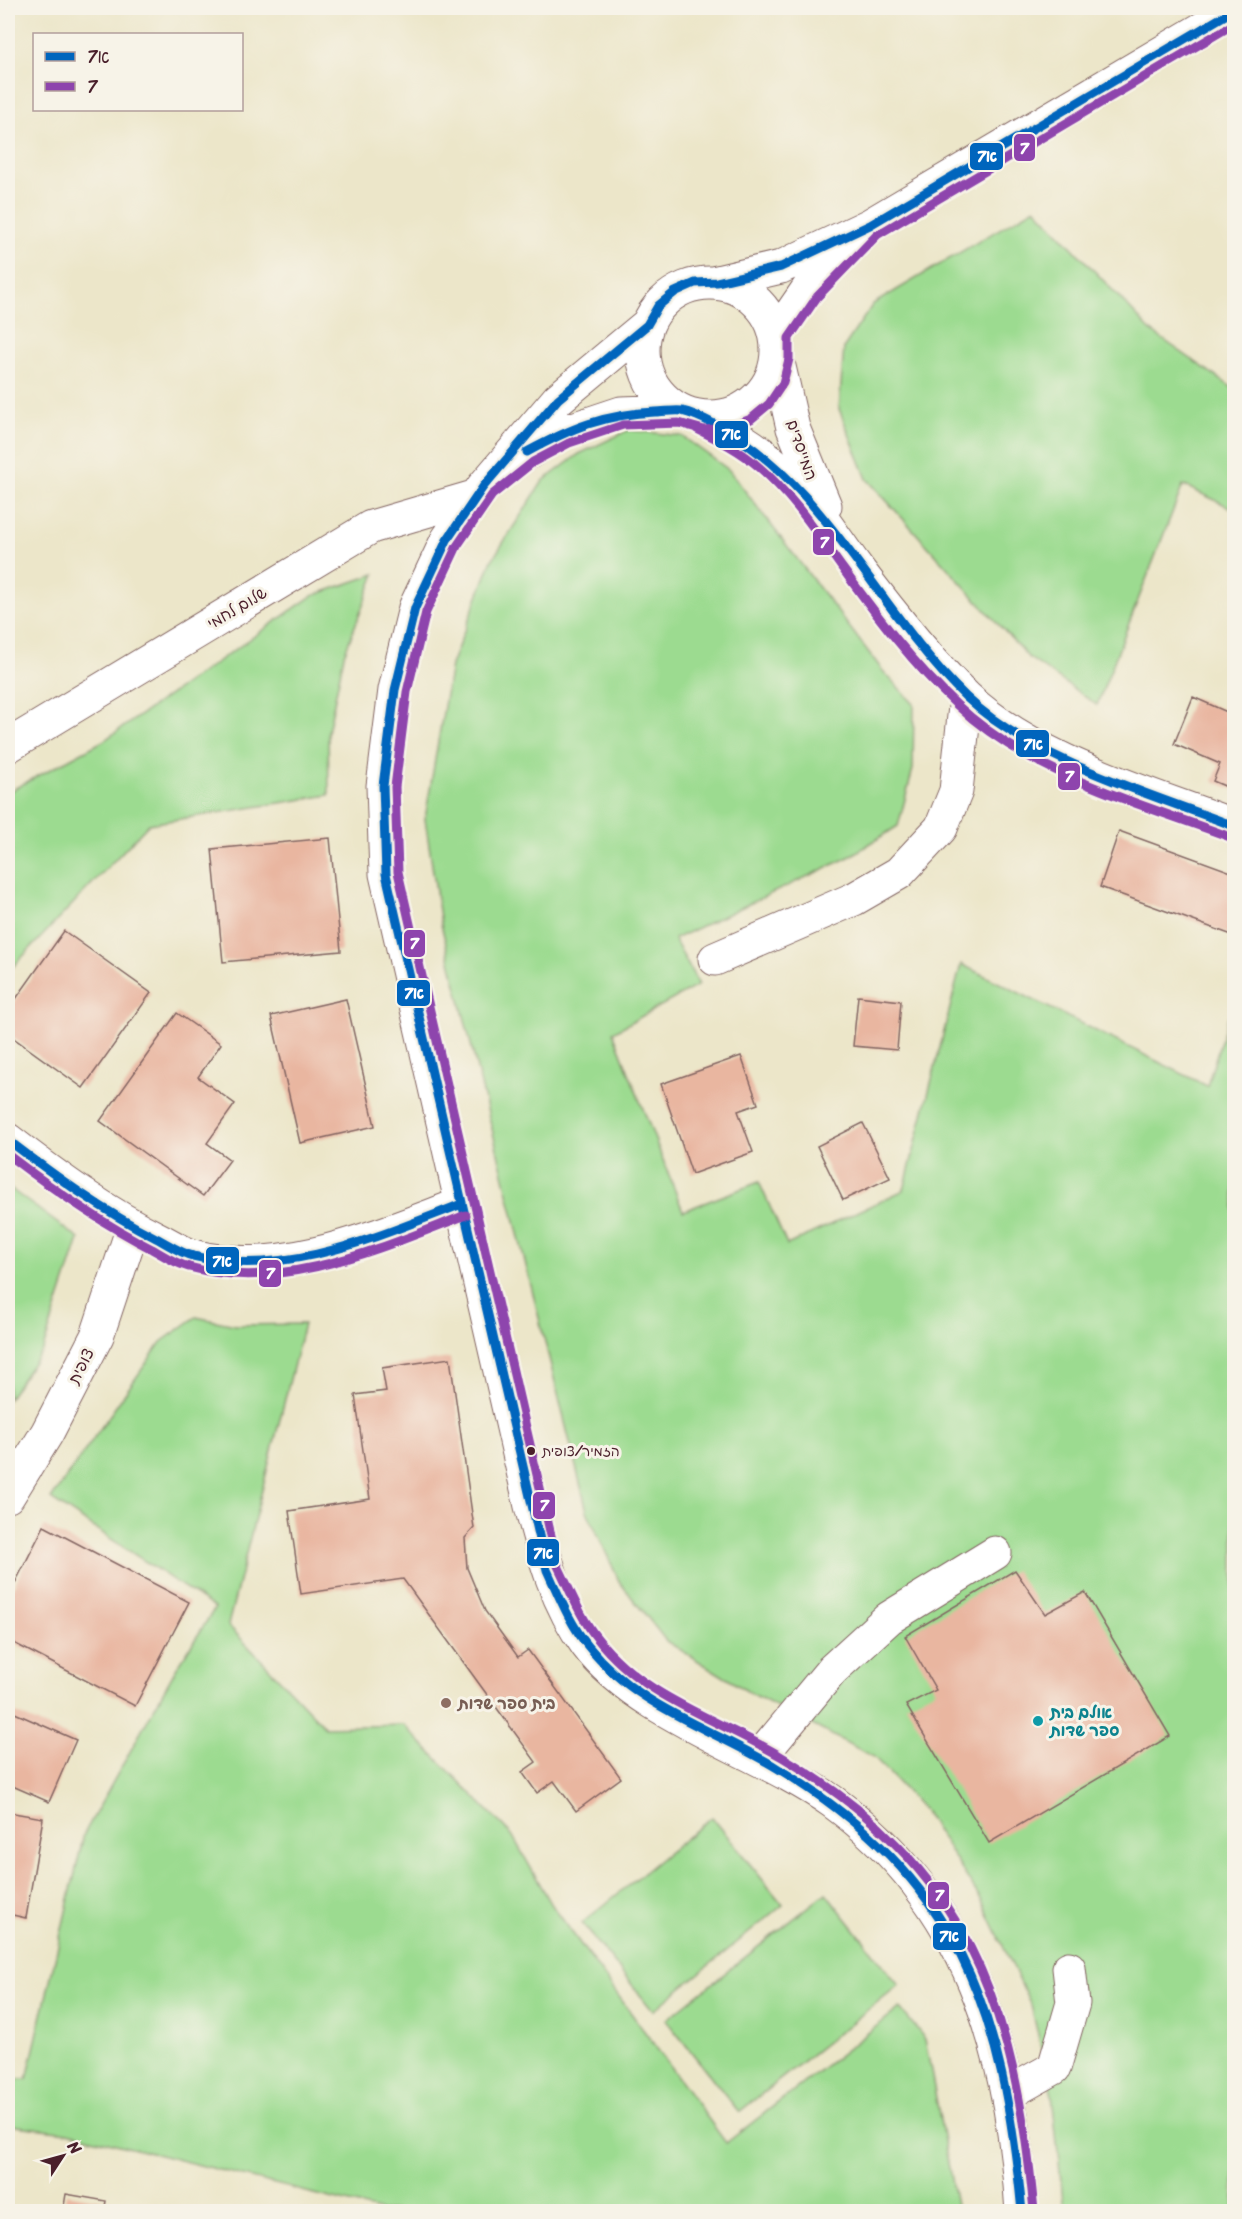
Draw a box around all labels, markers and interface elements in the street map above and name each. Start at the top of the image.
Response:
legend [33,33,243,111]
text: 7א [87,41,110,73]
text: 7 [87,71,99,103]
line badge: 7 [1013,133,1036,162]
text: 7 [1019,134,1030,163]
line badge: 7א [969,142,1004,171]
text: 7א [977,142,997,171]
street label: המייסדים [778,416,826,484]
line badge: 7א [714,420,749,449]
text: 7א [721,420,741,449]
line badge: 7 [812,528,835,556]
text: 7 [819,528,830,557]
street label: שלום לחמי [201,578,273,637]
line badge: 7א [1015,729,1050,758]
text: 7א [1023,730,1043,759]
line badge: 7 [1057,762,1081,791]
text: 7 [1064,762,1075,791]
line badge: 7 [403,929,426,958]
text: 7 [409,929,420,958]
line badge: 7א [396,979,431,1007]
text: 7א [404,979,424,1008]
line badge: 7א [205,1246,240,1275]
text: 7א [212,1247,232,1276]
line badge: 7 [258,1259,282,1288]
text: 7 [265,1259,276,1288]
street label: צופית [59,1343,102,1390]
place label: הזמיר/צופית [541,1439,620,1464]
marker: הזמיר/צופית [525,1445,537,1457]
line badge: 7 [532,1491,556,1520]
text: 7 [539,1491,550,1520]
line badge: 7א [526,1538,560,1567]
text: 7א [533,1539,553,1568]
place label: בית ספר שדות [456,1689,556,1718]
marker: בית ספר שדות [439,1696,453,1710]
place label: אולם בית ספר שדות [1048,1698,1119,1745]
marker: אולם בית ספר שדות [1031,1714,1045,1728]
line badge: 7 [927,1881,950,1910]
text: 7 [934,1881,945,1910]
line badge: 7א [932,1922,967,1951]
text: 7א [939,1922,959,1951]
north arrow [33,2126,93,2186]
text: N [59,2134,90,2161]

